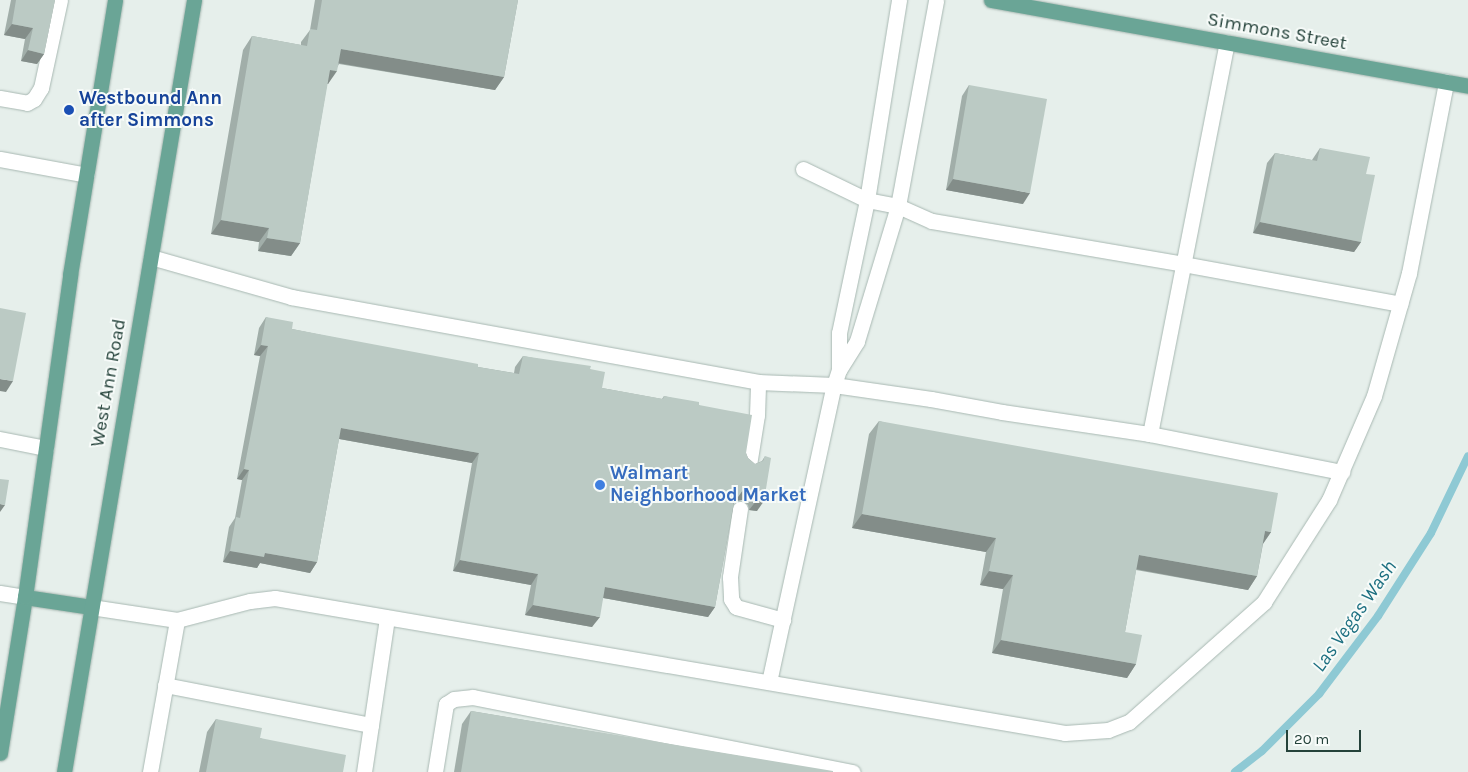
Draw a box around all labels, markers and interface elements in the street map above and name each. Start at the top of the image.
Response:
street label: Simmons Street [1205,9,1349,55]
place label: Westbound Ann after Simmons [79,88,222,132]
marker: Westbound Ann after Simmons [63,104,75,116]
street label: West Ann Road [86,317,132,449]
place label: Walmart Neighborhood Market [610,463,807,507]
marker: Walmart Neighborhood Market [594,479,606,491]
water label: Las Vegas Wash [1307,555,1401,677]
scale bar [1288,720,1363,752]
text: 20 m [1294,730,1329,748]

